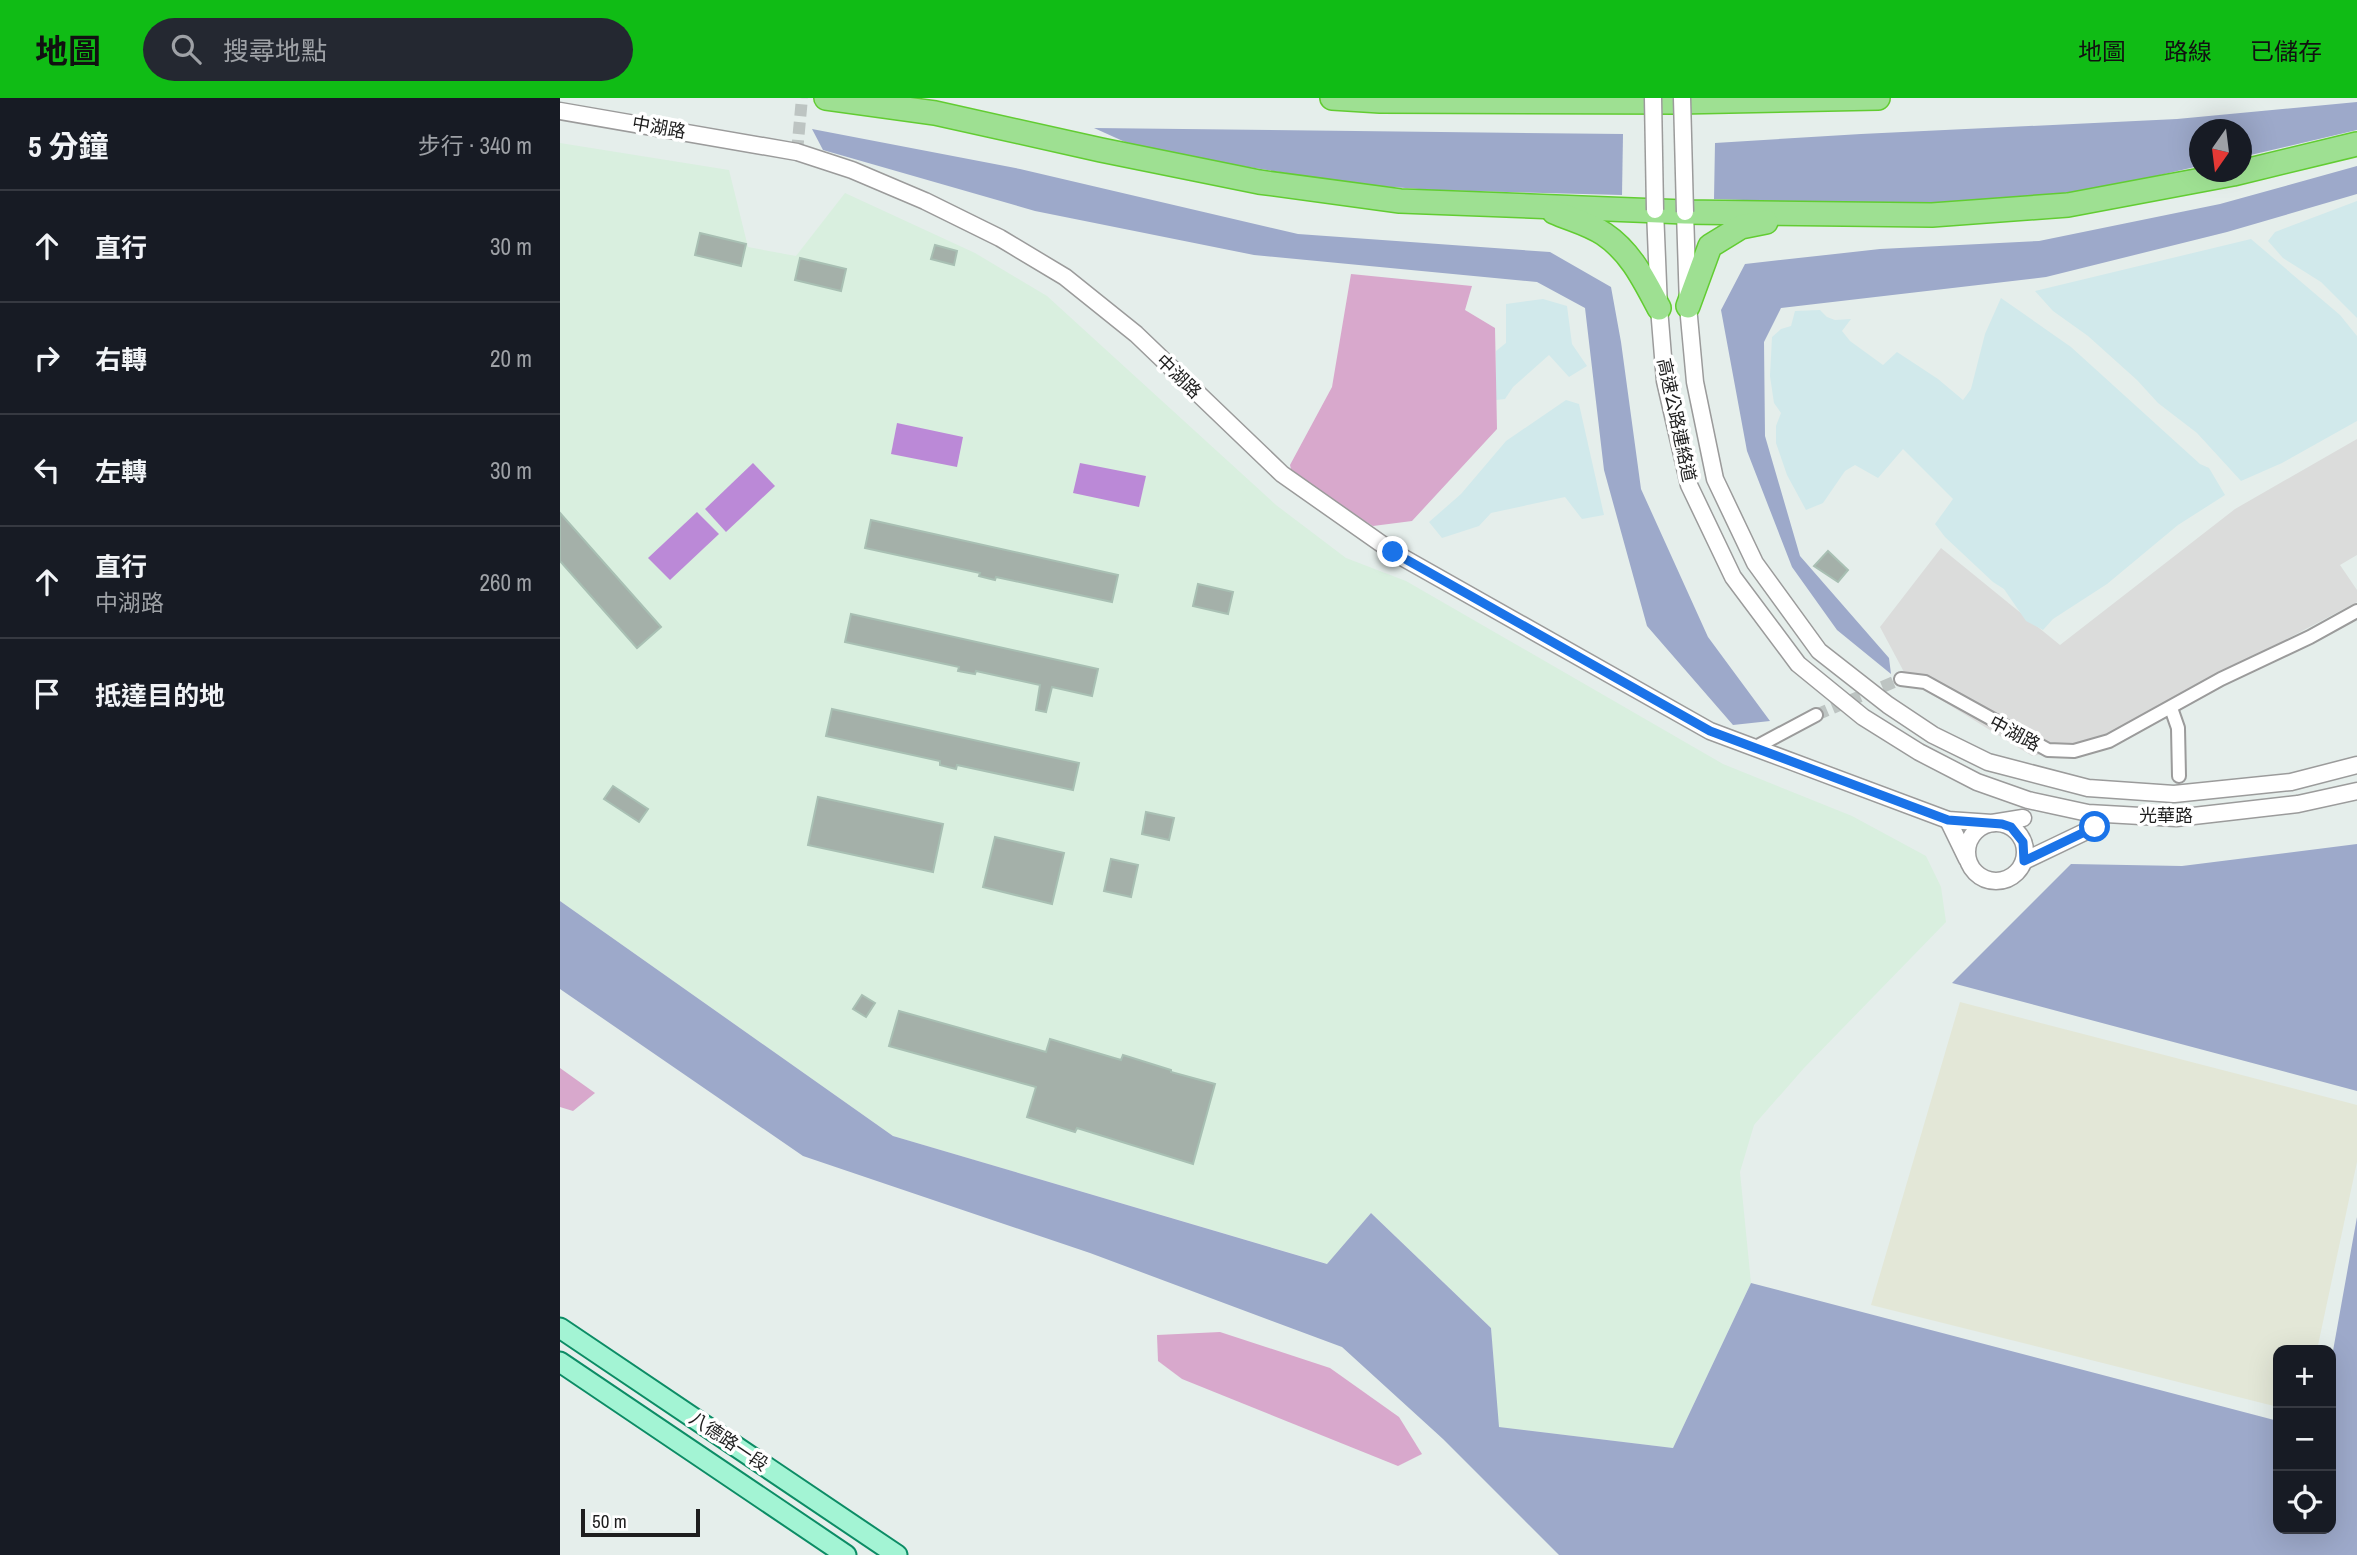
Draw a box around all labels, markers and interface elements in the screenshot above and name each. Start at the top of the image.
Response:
search box [143,18,633,81]
text: 地圖 [35,29,101,73]
icon: search [167,30,205,68]
text: 搜尋地點 [223,33,327,68]
text: 地圖 [2078,35,2126,67]
text: 路線 [2164,35,2212,67]
text: 已儲存 [2250,35,2322,67]
street label: 中湖路 [630,110,688,144]
north arrow [2189,119,2252,182]
text: 5 分鐘 [28,126,109,166]
text: 步行 · 340 m [418,130,532,161]
icon: ahead [28,227,66,265]
text: 直行 [95,230,147,265]
text: 30 m [490,231,532,262]
icon: right [28,339,66,377]
text: 右轉 [95,342,147,377]
text: 20 m [490,343,532,374]
street label: 中湖路 [1151,348,1207,404]
street label: 高速公路連絡道 [1652,356,1702,484]
icon: left [28,451,66,489]
text: 左轉 [95,454,147,489]
text: 30 m [490,455,532,486]
route end [1377,536,1408,567]
text: 直行 [95,549,147,584]
icon: ahead [28,563,66,601]
text: 260 m [480,567,532,598]
text: 中湖路 [95,587,164,618]
icon: arrive [28,675,66,713]
text: 抵達目的地 [95,678,225,713]
street label: 中湖路 [1985,709,2045,757]
street label: 光華路 [2139,803,2193,828]
route start [2079,811,2110,842]
map controls [2273,1345,2336,1534]
button: + [2273,1345,2336,1408]
street label: 八德路一段 [685,1405,773,1477]
button: − [2273,1408,2336,1471]
button: locate [2273,1471,2336,1534]
scale bar [581,1506,700,1538]
text: 50 m [592,1508,627,1534]

